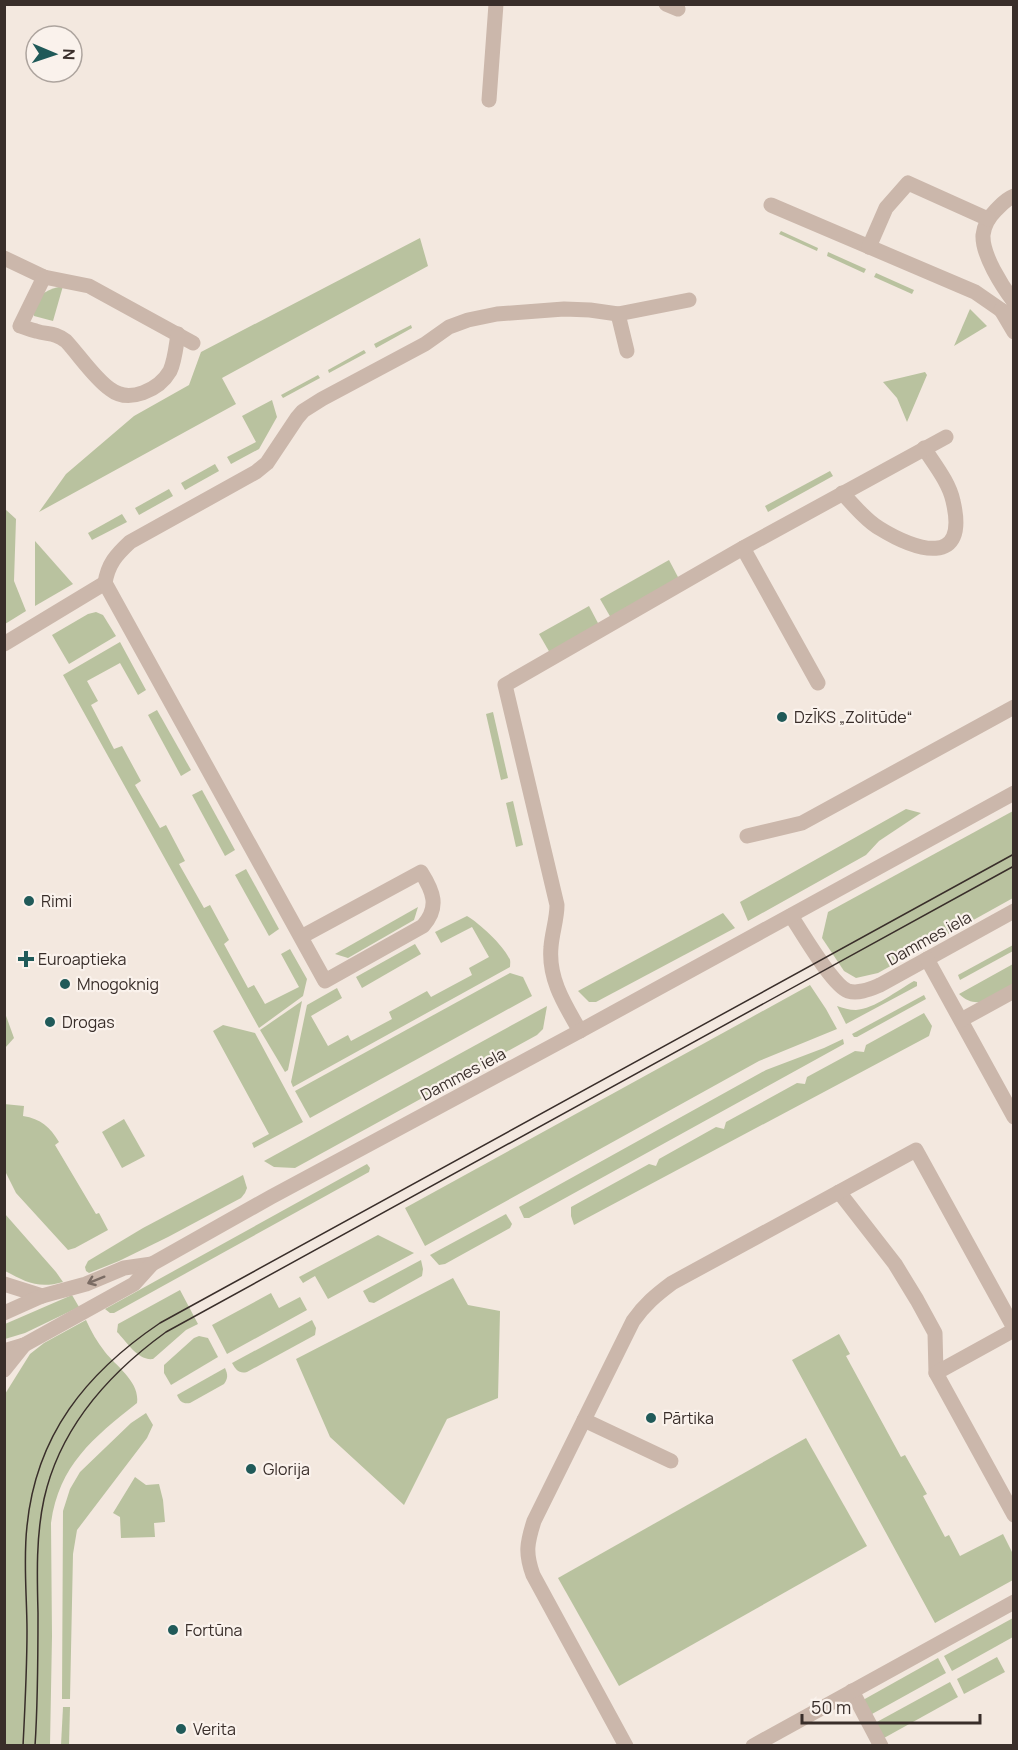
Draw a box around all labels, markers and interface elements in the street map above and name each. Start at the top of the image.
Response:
north arrow [24,24,84,84]
text: N [58,48,80,61]
place label: DzĪKS „Zolitūde“ [794,706,912,728]
marker: DzĪKS „Zolitūde“ [775,710,789,724]
place label: Rimi [41,890,72,912]
marker: Rimi [22,894,36,908]
street label: Dammes iela [883,906,975,970]
place label: Euroaptieka [38,948,126,970]
marker: Euroaptieka [19,952,33,966]
place label: Mnogoknig [77,973,159,995]
marker: Mnogoknig [58,977,72,991]
place label: Drogas [62,1011,115,1033]
marker: Drogas [43,1015,57,1029]
street label: Dammes iela [417,1042,509,1106]
one-way arrow [88,1275,106,1286]
place label: Pārtika [663,1407,714,1429]
marker: Pārtika [644,1411,658,1425]
place label: Glorija [263,1458,310,1480]
marker: Glorija [244,1462,258,1476]
place label: Fortūna [185,1619,242,1641]
marker: Fortūna [166,1623,180,1637]
scale bar [802,1687,980,1725]
text: 50 m [811,1695,851,1719]
place label: Verita [193,1718,236,1740]
marker: Verita [174,1722,188,1736]

